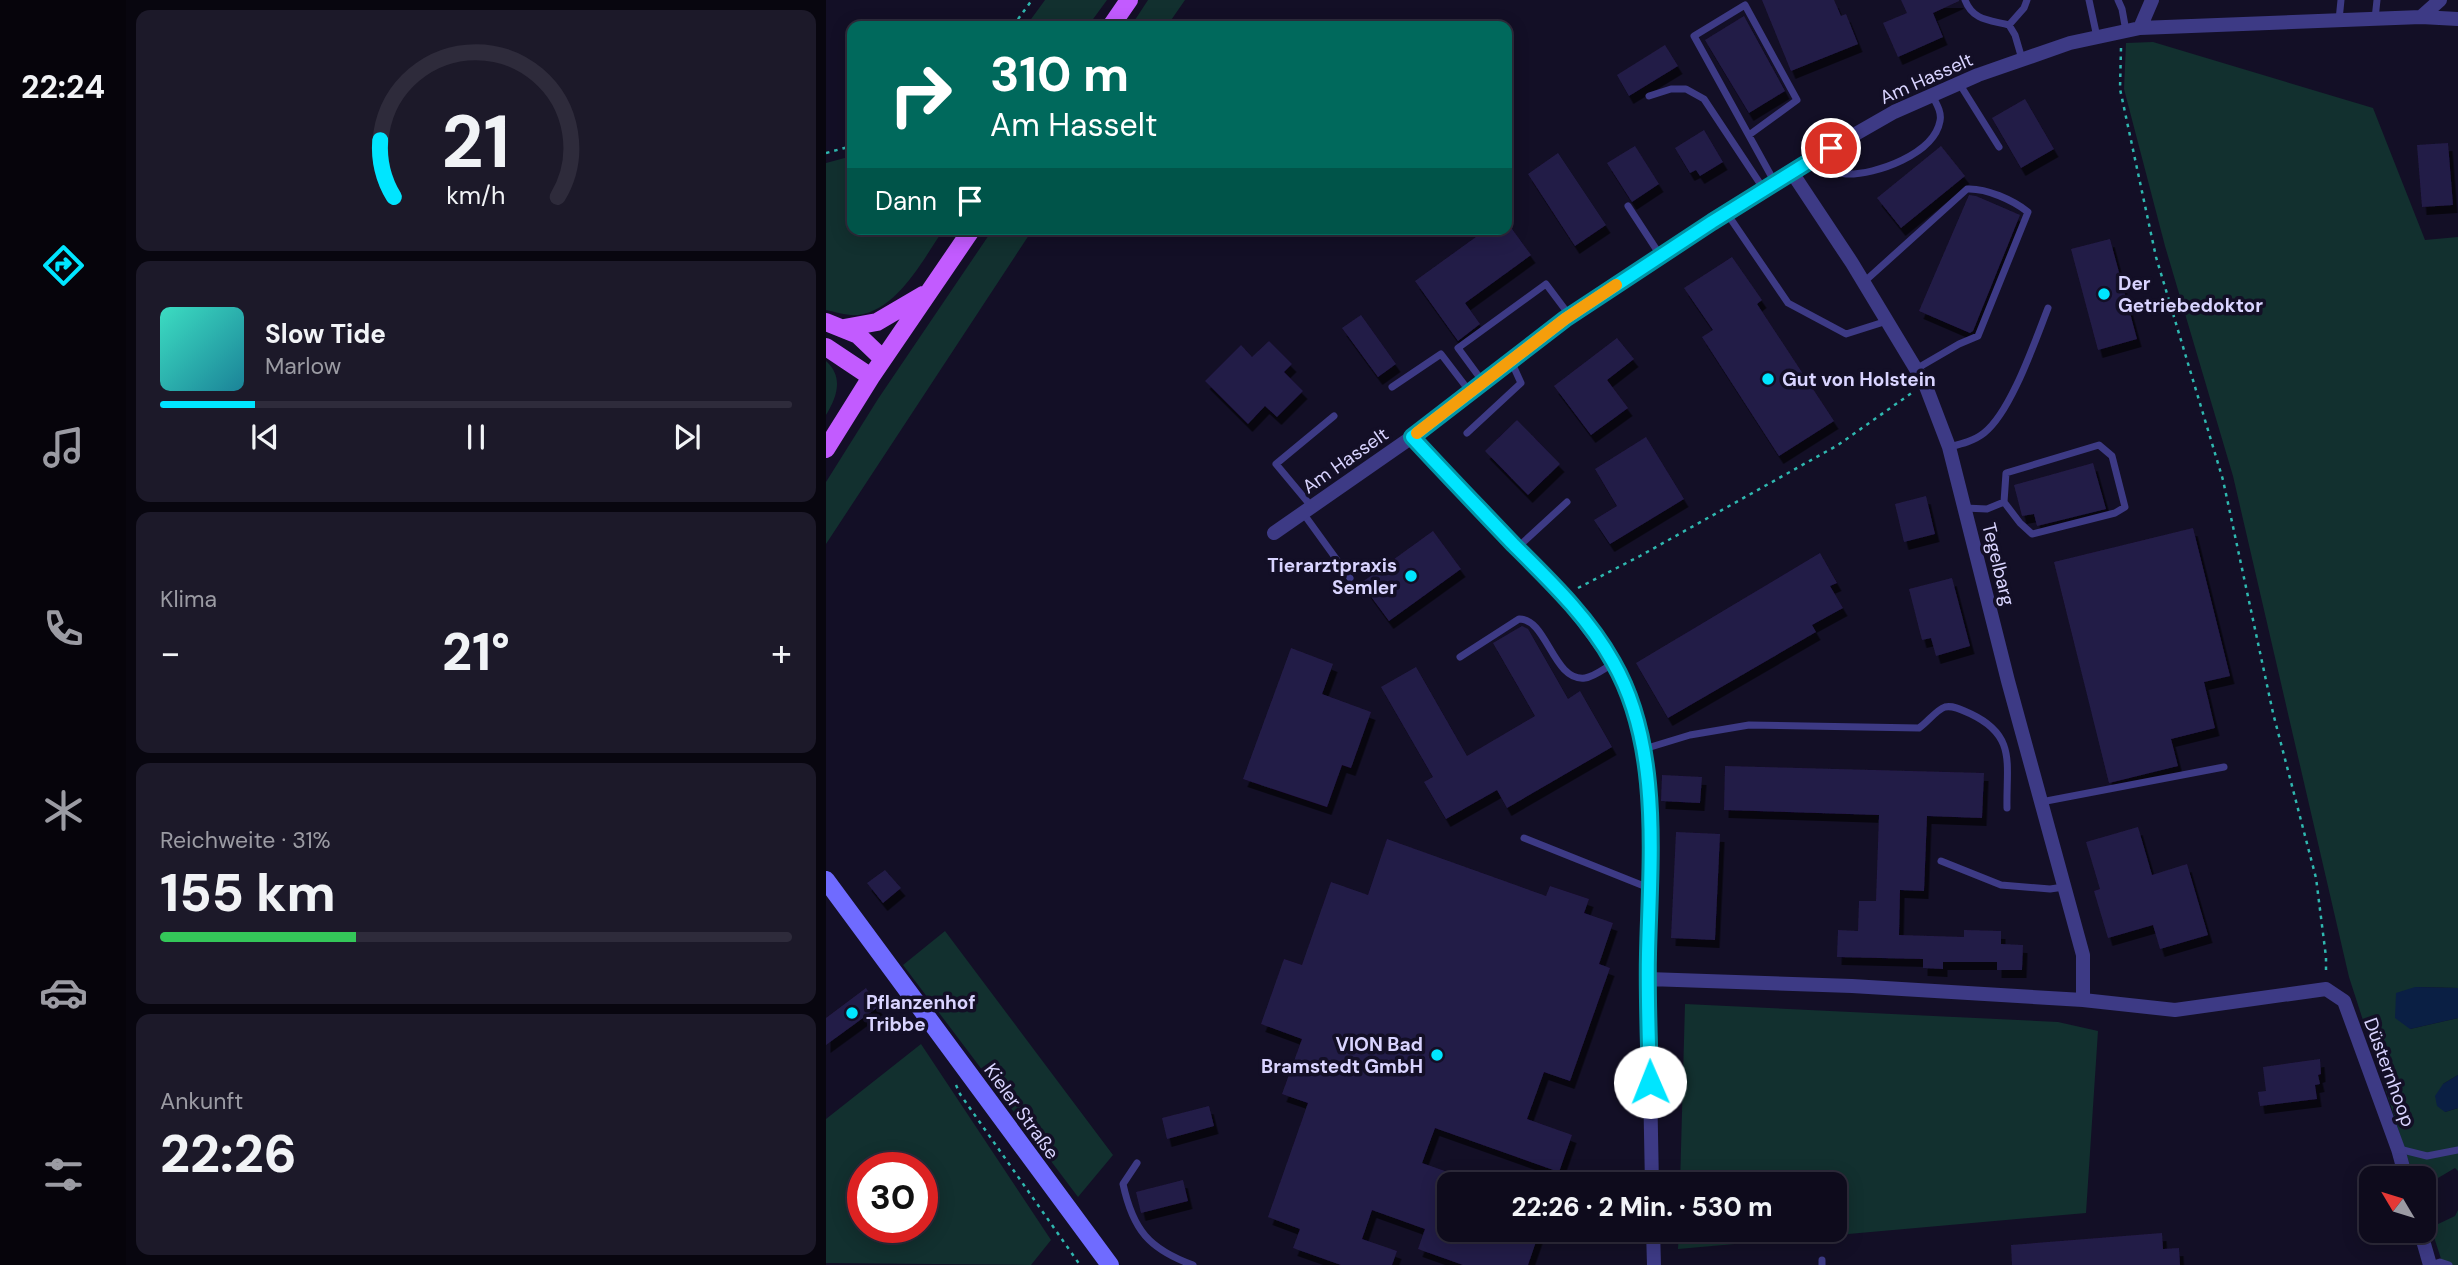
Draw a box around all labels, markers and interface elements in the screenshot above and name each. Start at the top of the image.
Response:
text: 310 m [990,42,1129,106]
street label: Am Hasselt [1876,47,1977,110]
icon: right [875,49,966,140]
text: 22:24 [21,66,105,108]
text: 21 [442,95,510,190]
text: Am Hasselt [990,104,1157,146]
pin [1801,118,1861,178]
icon: arrive [1812,129,1850,167]
text: km/h [446,178,506,211]
icon: arrive [951,182,989,220]
text: Dann [875,184,937,218]
icon: directions [39,241,88,290]
place label: Der Getriebedoktor [2118,271,2263,318]
marker: Der Getriebedoktor [2096,286,2112,302]
text: Slow Tide [265,317,386,351]
text: Marlow [265,351,341,381]
place label: Gut von Holstein [1782,367,1936,392]
marker: Gut von Holstein [1760,371,1776,387]
icon: previous [246,418,284,456]
icon: pause [457,418,495,456]
icon: next [668,418,706,456]
street label: Am Hasselt [1297,422,1393,499]
icon: music [39,423,88,472]
street label: Tegelbarg [1976,520,2021,609]
place label: Tierarztpraxis Semler [1267,553,1397,600]
marker: Tierarztpraxis Semler [1403,568,1419,584]
text: Klima [160,584,217,614]
icon: phone [39,604,88,653]
text: 21° [442,618,510,686]
text: − [160,628,181,678]
text: + [771,628,792,678]
icon: climate [39,786,88,835]
text: Reichweite · 31% [160,825,331,855]
text: 155 km [160,859,336,927]
icon: car [39,968,88,1017]
place label: Pflanzenhof Tribbe [866,990,976,1037]
marker: Pflanzenhof Tribbe [844,1005,860,1021]
street label: Düsternhoop [2358,1014,2421,1130]
place label: VION Bad Bramstedt GmbH [1261,1032,1423,1079]
position arrow [1613,1045,1687,1119]
marker: VION Bad Bramstedt GmbH [1429,1047,1445,1063]
street label: Kieler Straße [978,1058,1065,1164]
text: Ankunft [160,1086,243,1116]
text: 22:26 [160,1120,297,1188]
icon: filters [39,1150,88,1199]
speed limit sign: 30 [847,1152,938,1243]
north arrow [2359,1166,2436,1242]
map controls [2359,1166,2436,1243]
text: 22:26 · 2 Min. · 530 m [1511,1190,1773,1224]

